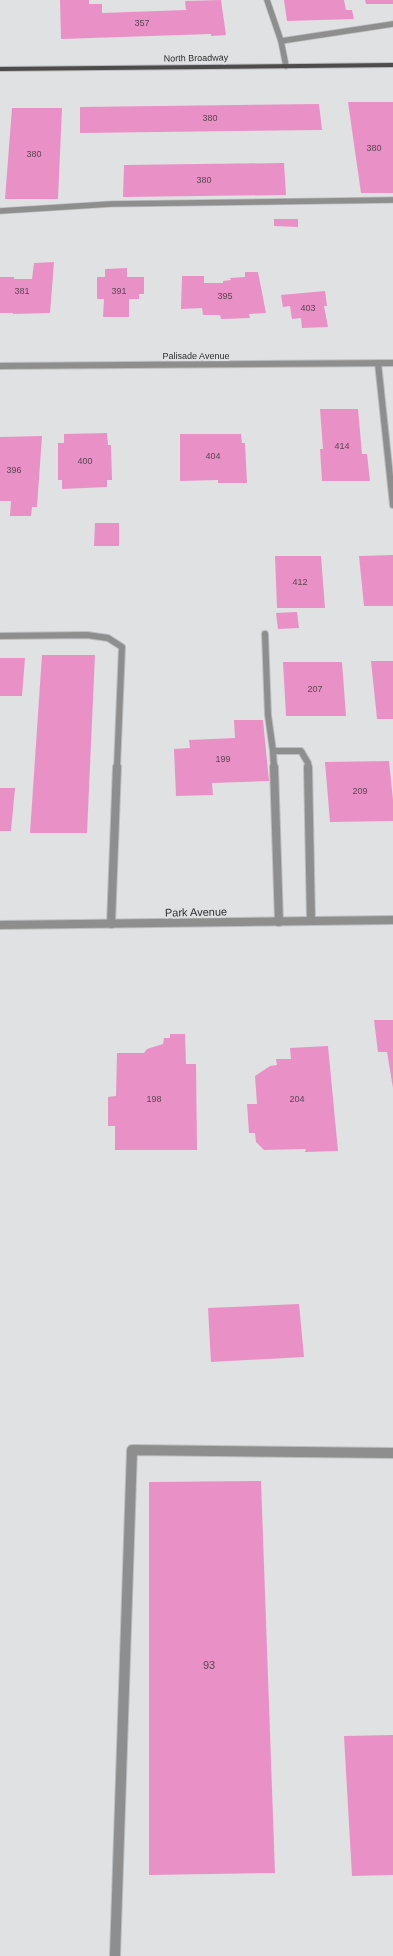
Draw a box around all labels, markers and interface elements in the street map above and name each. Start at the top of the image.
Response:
house number: 357 [134,18,150,28]
street label: North Broadway [164,52,229,64]
house number: 380 [202,113,218,123]
house number: 380 [366,143,382,153]
house number: 380 [26,149,42,159]
house number: 380 [196,175,212,185]
house number: 381 [14,286,30,296]
house number: 391 [111,286,127,296]
house number: 395 [217,291,233,301]
house number: 403 [300,303,316,313]
street label: Palisade Avenue [163,351,229,361]
house number: 414 [334,441,350,451]
house number: 404 [205,451,221,461]
house number: 400 [77,456,93,466]
house number: 396 [6,465,22,475]
house number: 412 [292,577,308,587]
house number: 207 [307,684,323,694]
house number: 199 [215,754,231,764]
house number: 209 [352,786,368,796]
street label: Park Avenue [165,905,227,919]
house number: 198 [146,1094,162,1104]
house number: 204 [289,1094,305,1104]
house number: 93 [203,1659,215,1671]

